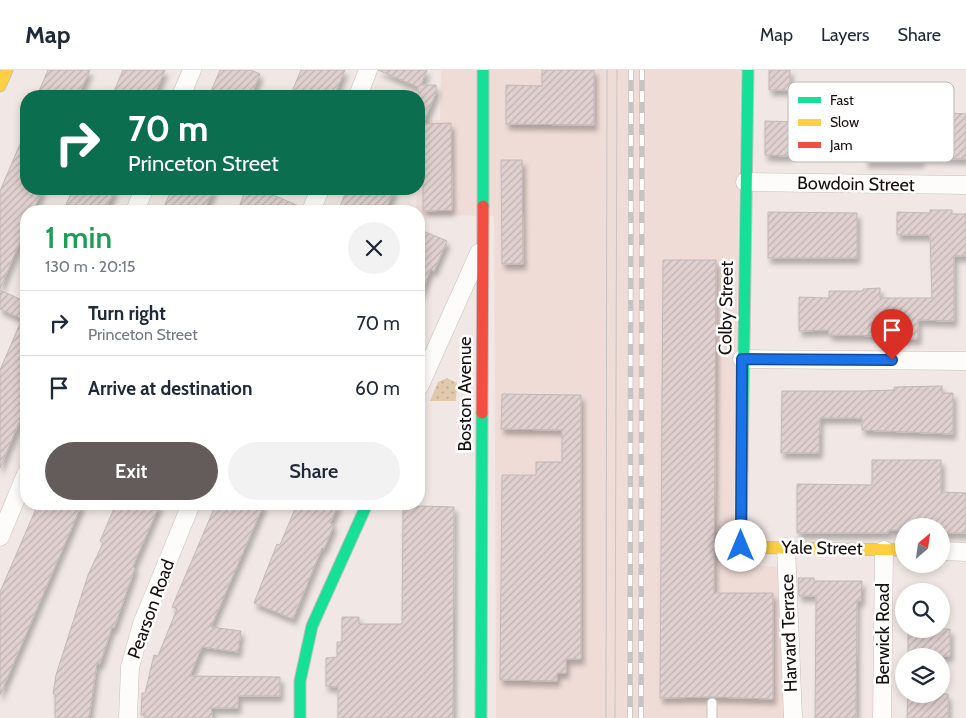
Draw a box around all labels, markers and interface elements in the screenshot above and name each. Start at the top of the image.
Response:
text: Map [25,20,71,49]
text: Map [760,24,793,46]
text: Layers [821,24,870,46]
text: Share [898,24,941,46]
legend [788,82,954,162]
text: Fast [830,91,854,109]
text: 70 m [128,107,209,150]
icon: right [45,110,110,175]
text: Slow [830,113,859,131]
text: Jam [829,136,852,154]
text: Princeton Street [128,150,279,177]
street label: Bowdoin Street [797,172,915,196]
text: 1 min [45,219,112,256]
button: close [348,222,400,274]
text: 130 m · 20:15 [45,257,135,276]
street label: Colby Street [714,261,738,355]
text: Turn right [88,302,166,325]
icon: right [45,309,73,337]
pin [871,309,913,360]
text: 70 m [356,312,400,335]
icon: arrive [878,316,906,344]
text: Princeton Street [88,325,198,344]
street label: Boston Avenue [454,336,476,452]
icon: arrive [45,374,73,402]
text: Arrive at destination [88,377,252,400]
text: 60 m [355,377,400,400]
button: Exit [45,442,218,500]
button: Share [228,442,400,500]
north arrow [895,518,950,572]
map controls [895,518,950,703]
position arrow [714,519,766,571]
street label: Yale Street [780,536,863,560]
street label: Pearson Road [123,556,179,662]
street label: Harvard Terrace [776,574,802,692]
street label: Berwick Road [872,583,894,685]
button: search [895,583,950,638]
button: layers [895,648,950,703]

